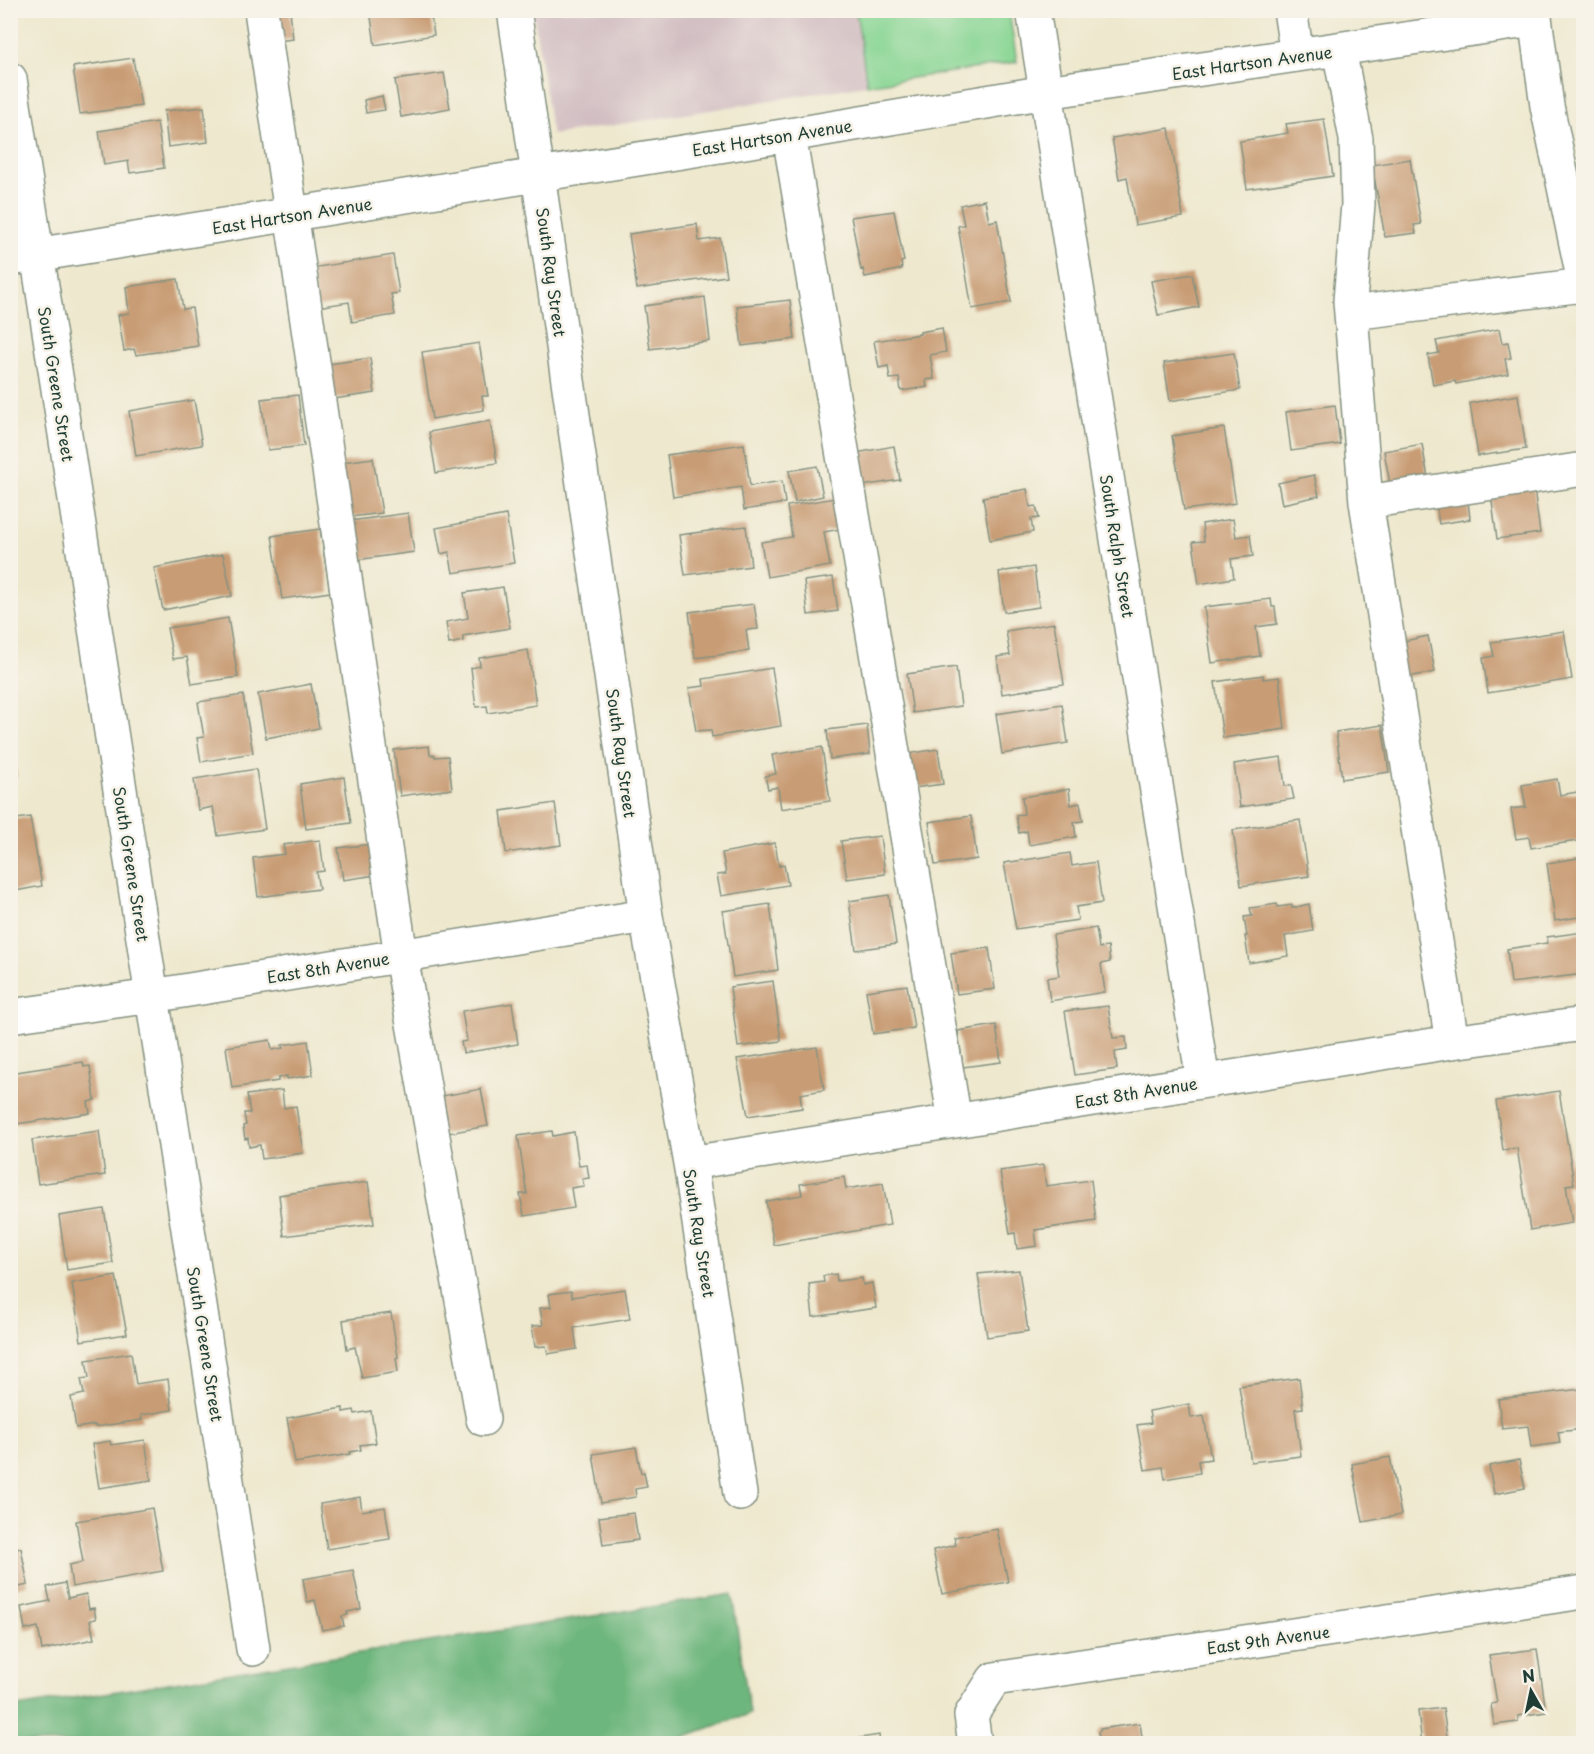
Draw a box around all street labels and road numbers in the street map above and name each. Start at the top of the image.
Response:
street label: East Hartson Avenue [1170,39,1334,85]
street label: East Hartson Avenue [690,112,854,161]
street label: East Hartson Avenue [210,190,374,239]
street label: South Ray Street [531,206,573,339]
street label: South Greene Street [33,305,81,464]
street label: South Ralph Street [1095,473,1141,620]
street label: South Ray Street [601,687,643,820]
street label: South Greene Street [108,785,156,944]
street label: East 8th Avenue [265,945,391,989]
street label: East 8th Avenue [1073,1070,1199,1114]
street label: South Ray Street [678,1167,722,1300]
street label: South Greene Street [182,1265,230,1424]
street label: East 9th Avenue [1205,1618,1331,1659]

